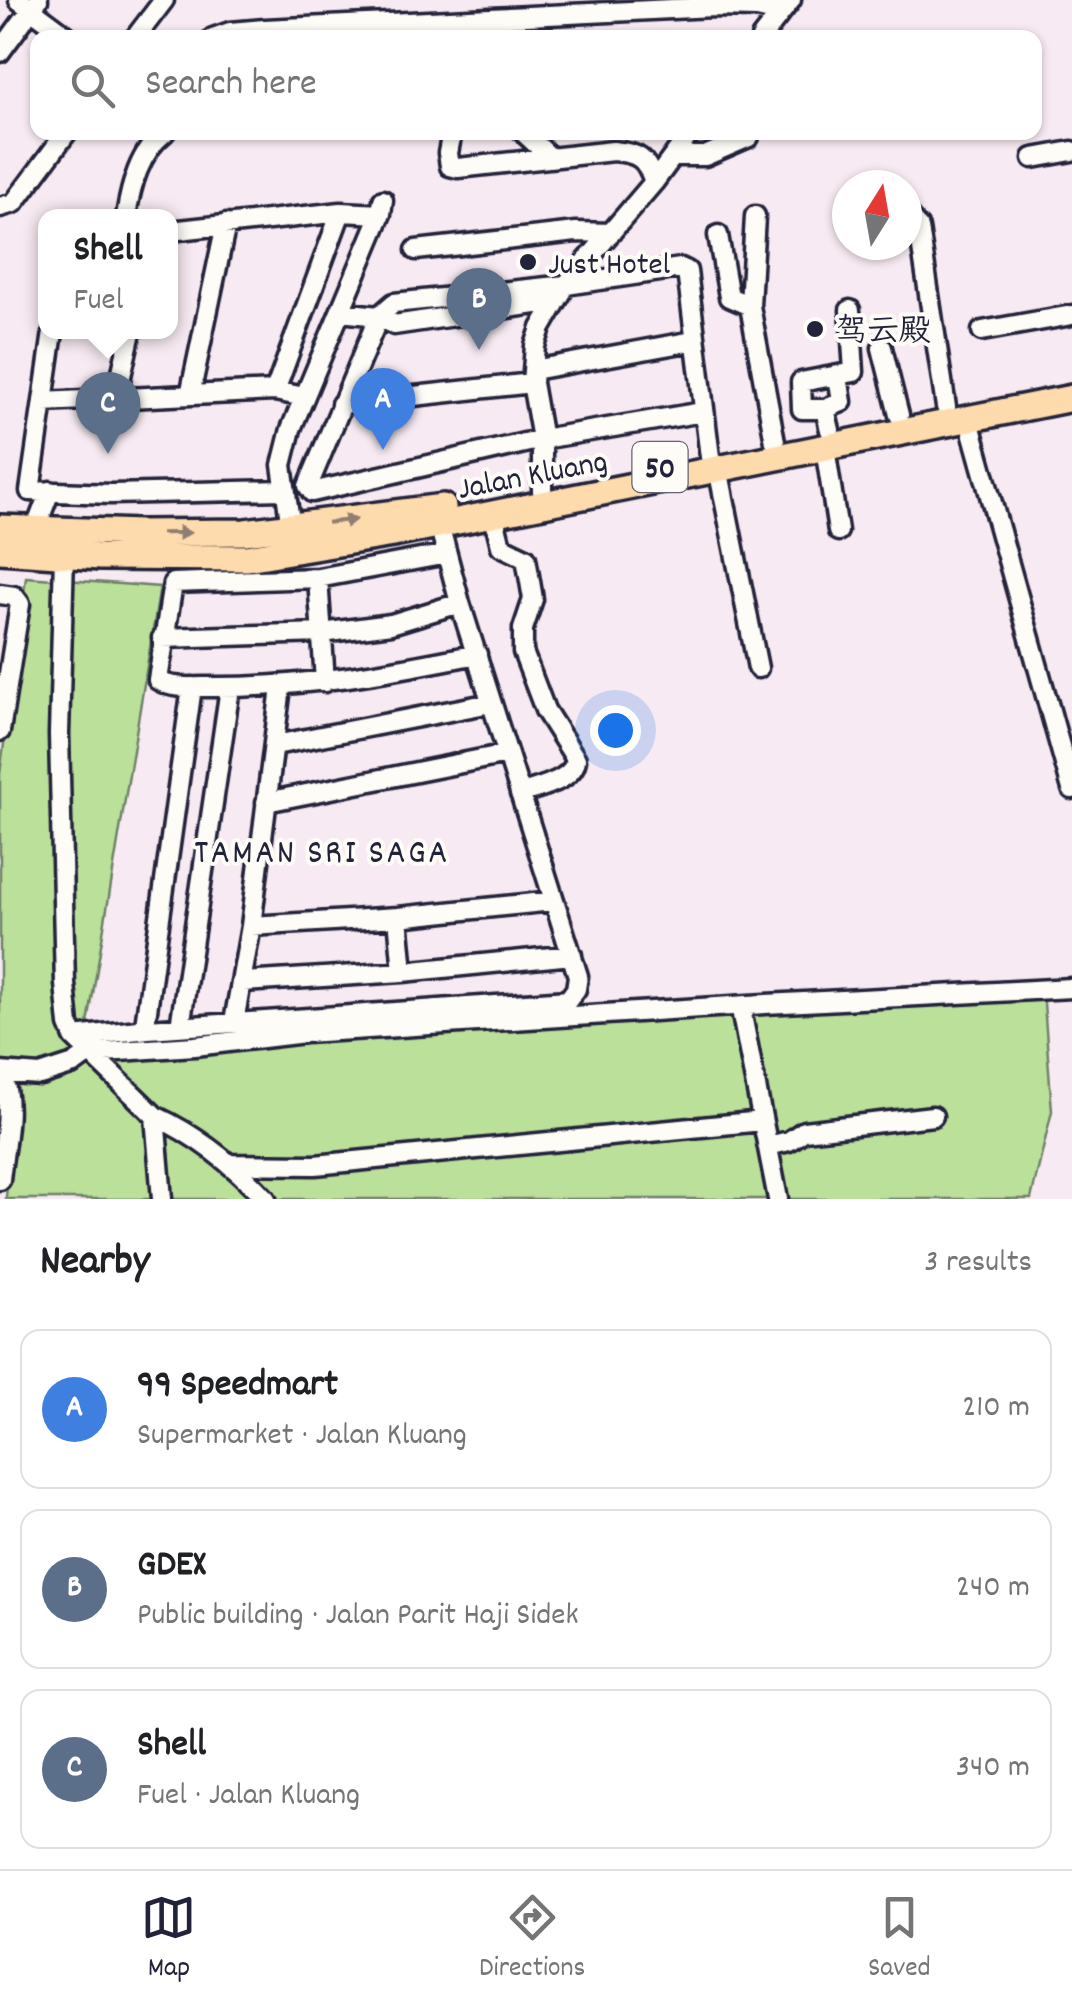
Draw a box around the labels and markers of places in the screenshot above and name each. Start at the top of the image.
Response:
place label: Just Hotel [548,244,671,290]
marker: Just Hotel [517,251,539,273]
pin: B [446,268,512,350]
place label: 驾云殿 [835,311,931,357]
marker: 驾云殿 [804,318,826,340]
pin: A [350,368,416,450]
pin: C [76,372,140,454]

